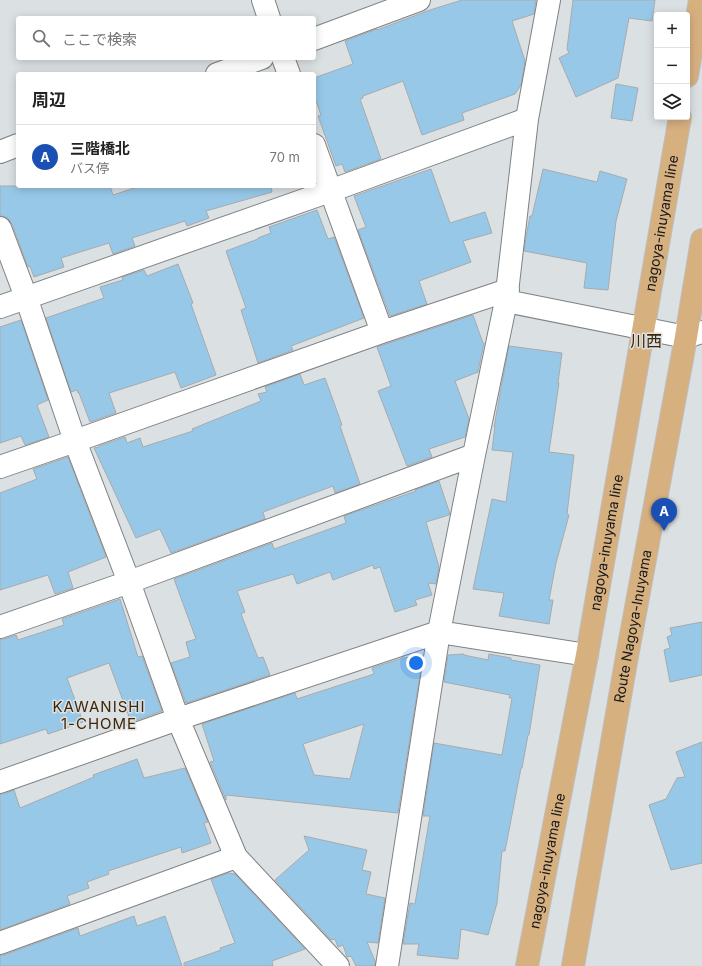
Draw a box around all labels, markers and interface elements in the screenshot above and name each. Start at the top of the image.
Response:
map controls [654,12,690,120]
button: + [654,12,690,48]
search box [16,16,316,60]
icon: search [30,27,52,49]
text: ここで検索 [62,30,137,49]
button: − [654,48,690,84]
button: layers [654,84,690,120]
text: 周辺 [32,90,66,110]
text: 三階橋北 [70,139,130,158]
text: A [40,149,50,165]
text: 70 m [270,149,300,165]
street label: nagoya-inuyama line [641,154,681,292]
text: バス停 [70,160,109,176]
district label: 川西 [630,331,662,351]
street label: nagoya-inuyama line [586,473,626,612]
pin: A [651,498,677,531]
street label: Route Nagoya-Inuyama [610,548,655,704]
your location [406,653,426,673]
district label: KAWANISHI 1-CHOME [53,697,146,733]
street label: nagoya-inuyama line [525,791,568,930]

